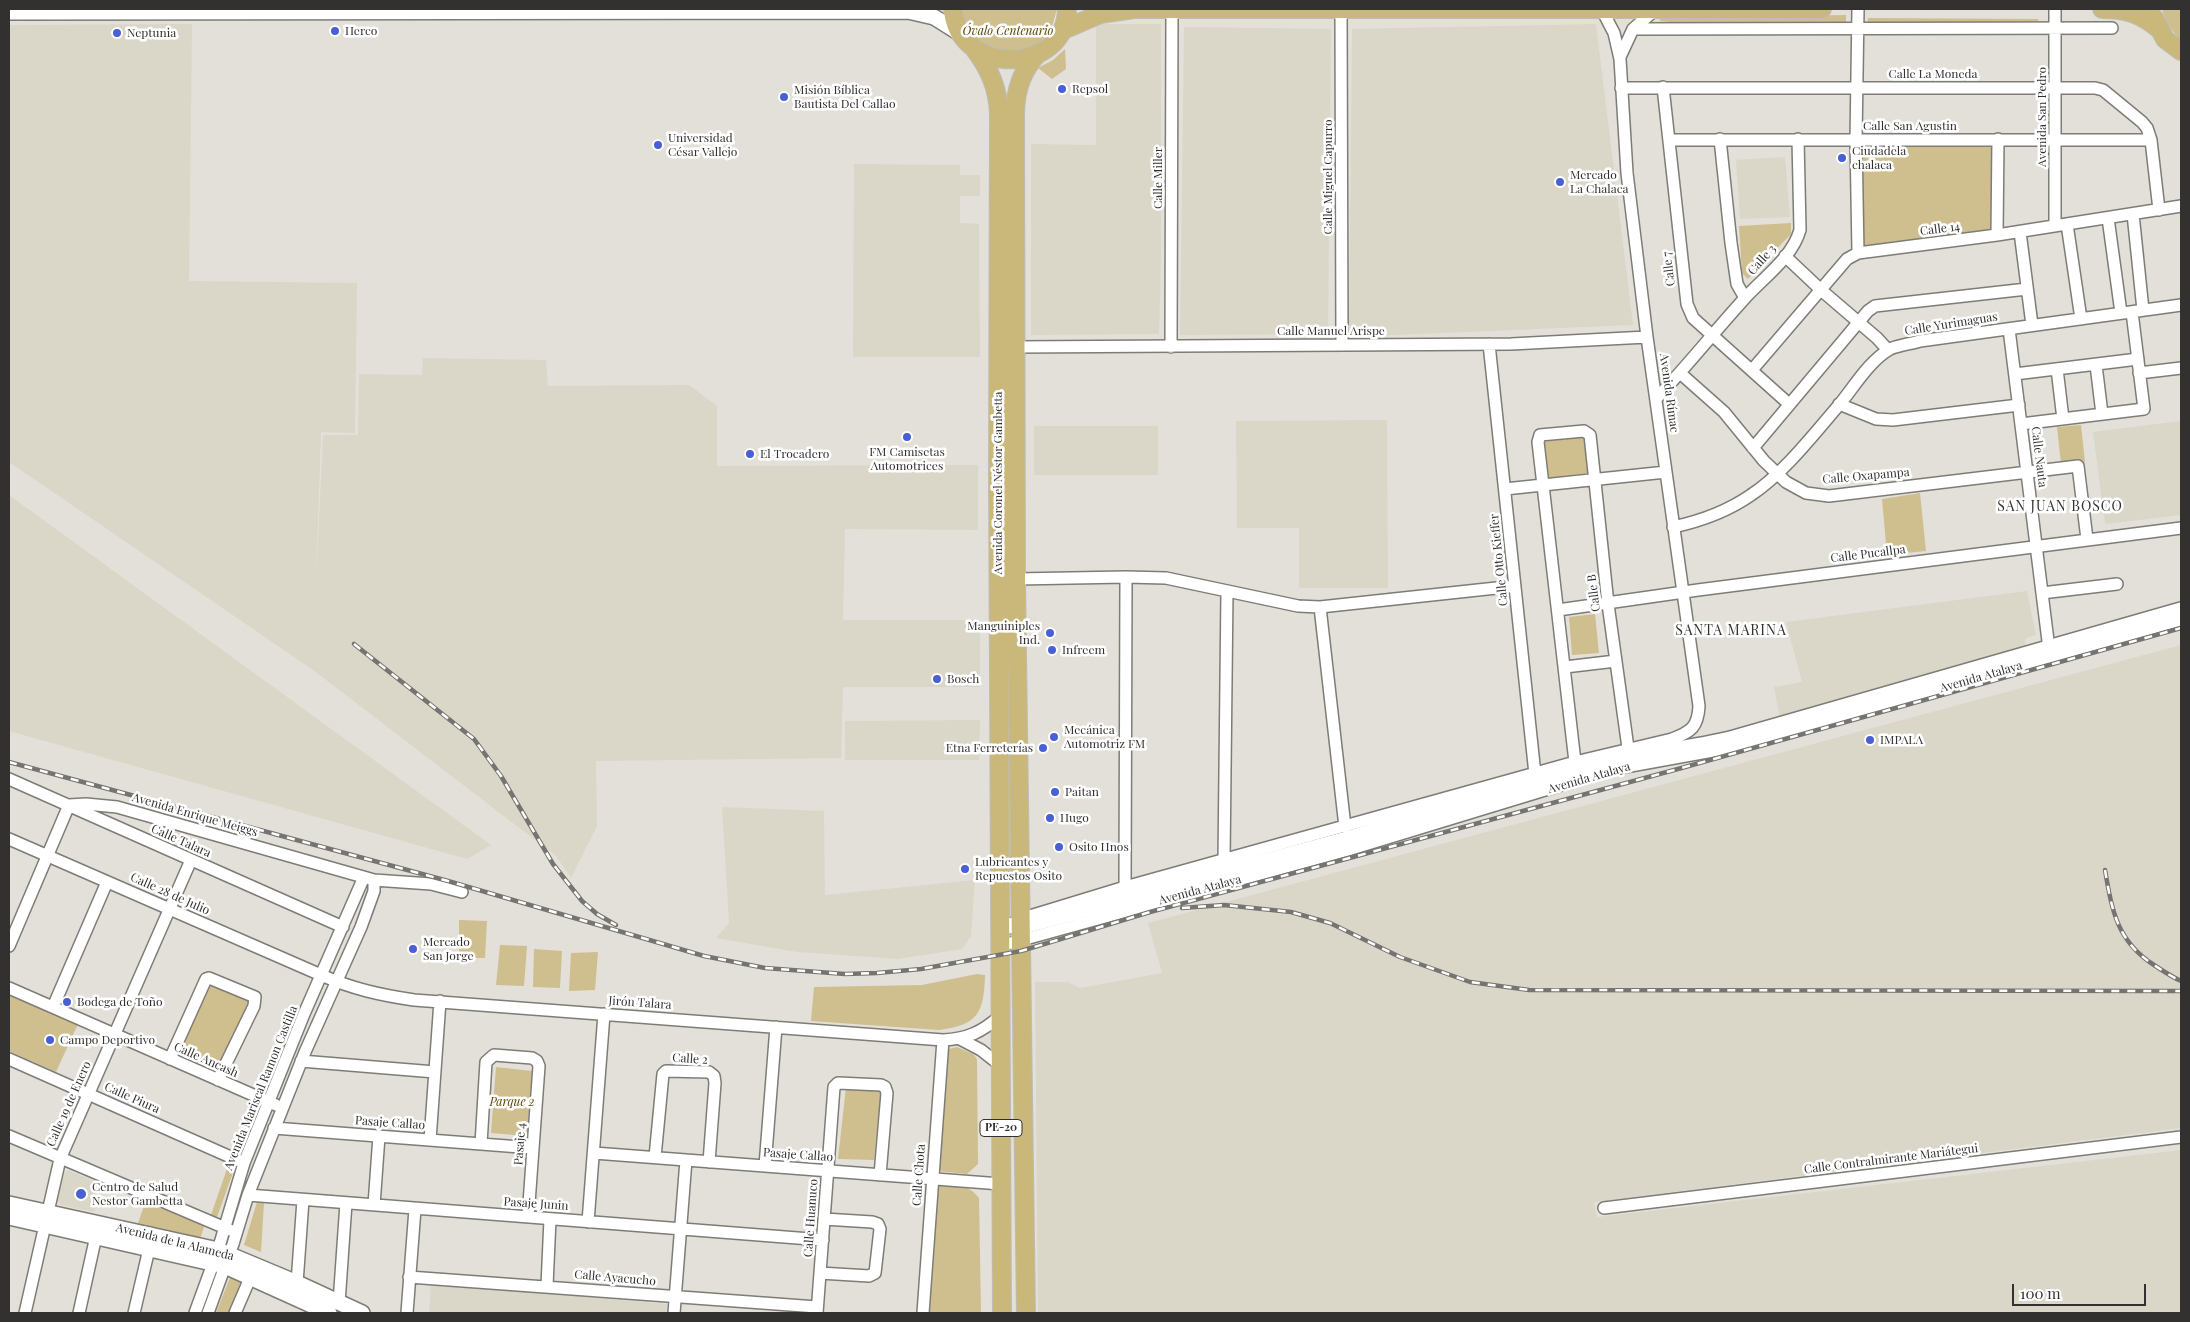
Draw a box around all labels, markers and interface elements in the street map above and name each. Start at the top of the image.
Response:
place label: Herco [345,24,377,38]
park label: Óvalo Centenario [963,24,1053,38]
marker: Herco [329,25,341,37]
place label: Neptunia [127,26,176,40]
marker: Neptunia [111,27,123,39]
street label: Calle La Moneda [1888,67,1978,81]
street label: Avenida San Pedro [2035,67,2049,167]
place label: Repsol [1072,82,1108,96]
place label: Misión Bíblica Bautista Del Callao [794,83,896,111]
marker: Repsol [1056,83,1068,95]
marker: Misión Bíblica Bautista Del Callao [778,91,790,103]
street label: Calle San Agustin [1863,119,1957,133]
street label: Calle Miguel Capurro [1321,120,1335,234]
place label: Universidad César Vallejo [668,131,737,159]
marker: Universidad César Vallejo [652,139,664,151]
place label: Ciudadela chalaca [1852,144,1906,172]
street label: Calle Miller [1151,147,1165,209]
marker: Ciudadela chalaca [1836,152,1848,164]
place label: Mercado La Chalaca [1570,168,1629,196]
marker: Mercado La Chalaca [1554,176,1566,188]
street label: Calle 14 [1919,219,1961,239]
street label: Calle 3 [1745,242,1779,278]
street label: Calle 7 [1660,251,1678,287]
street label: Calle Yurimaguas [1903,310,1999,338]
street label: Calle Manuel Arispe [1277,324,1385,338]
street label: Avenida Rímac [1656,353,1682,433]
street label: Avenida Coronel Néstor Gambetta [991,392,1005,574]
street label: Calle Nauta [2028,426,2050,488]
marker: FM Camisetas Automotrices [901,431,913,443]
place label: FM Camisetas Automotrices [869,445,945,473]
place label: El Trocadero [760,447,829,461]
marker: El Trocadero [744,448,756,460]
street label: Calle Oxapampa [1822,465,1910,487]
district label: SAN JUAN BOSCO [1995,499,2125,515]
street label: Calle Otto Kieffer [1487,513,1511,607]
street label: Calle Pucallpa [1830,542,1906,566]
street label: Calle B [1585,574,1603,612]
place label: Manguiniples Ind. [967,619,1040,647]
district label: SANTA MARINA [1674,623,1788,639]
marker: Manguiniples Ind. [1044,627,1056,639]
place label: Infreem [1062,643,1105,657]
marker: Infreem [1046,644,1058,656]
street label: Avenida Atalaya [1938,658,2024,696]
place label: Bosch [947,672,979,686]
marker: Bosch [931,673,943,685]
place label: Mecánica Automotriz FM [1064,723,1145,751]
marker: Mecánica Automotriz FM [1048,731,1060,743]
place label: IMPALA [1880,733,1923,747]
marker: IMPALA [1864,734,1876,746]
place label: Etna Ferreterías [946,741,1033,755]
marker: Etna Ferreterías [1037,742,1049,754]
street label: Avenida Atalaya [1546,759,1632,797]
place label: Paitan [1065,785,1099,799]
marker: Paitan [1049,786,1061,798]
street label: Avenida Enrique Meiggs [131,790,259,840]
place label: Hugo [1060,811,1089,825]
marker: Hugo [1044,812,1056,824]
street label: Calle Talara [149,821,213,861]
place label: Osito Hnos [1069,840,1129,854]
marker: Osito Hnos [1053,841,1065,853]
place label: Lubricantes y Repuestos Osito [975,855,1062,883]
marker: Lubricantes y Repuestos Osito [959,863,971,875]
street label: Calle 28 de Julio [128,870,212,918]
street label: Avenida Atalaya [1157,872,1243,908]
place label: Mercado San Jorge [423,935,474,963]
marker: Mercado San Jorge [407,943,419,955]
street label: Jirón Talara [608,994,672,1012]
place label: Bodega de Toño [77,995,163,1009]
marker: Bodega de Toño [61,996,73,1008]
street label: Avenida Mariscal Ramon Castilla [221,1004,301,1172]
place label: Campo Deportivo [60,1033,155,1047]
marker: Campo Deportivo [44,1034,56,1046]
street label: Calle Ancash [172,1039,240,1081]
street label: Calle 2 [672,1051,708,1067]
street label: Calle 19 de Enero [44,1059,94,1149]
street label: Calle Piura [102,1079,162,1117]
park label: Parque 2 [489,1095,535,1109]
street label: Pasaje Callao [355,1113,425,1133]
road number: PE-20 [980,1120,1022,1136]
street label: Pasaje 4 [511,1122,529,1166]
street label: Calle Contralmirante Mariátegui [1803,1141,1979,1177]
street label: Calle Chota [910,1143,928,1207]
street label: Pasaje Callao [763,1145,833,1165]
street label: Calle Huanuco [801,1178,821,1258]
place label: Centro de Salud Nestor Gambetta [92,1180,183,1208]
marker: Centro de Salud Nestor Gambetta [74,1187,88,1201]
street label: Pasaje Junin [503,1195,569,1213]
street label: Avenida de la Alameda [115,1220,235,1264]
street label: Calle Ayacucho [574,1267,656,1289]
scale bar [2015,1274,2149,1306]
text: 100 m [2020,1283,2061,1303]

